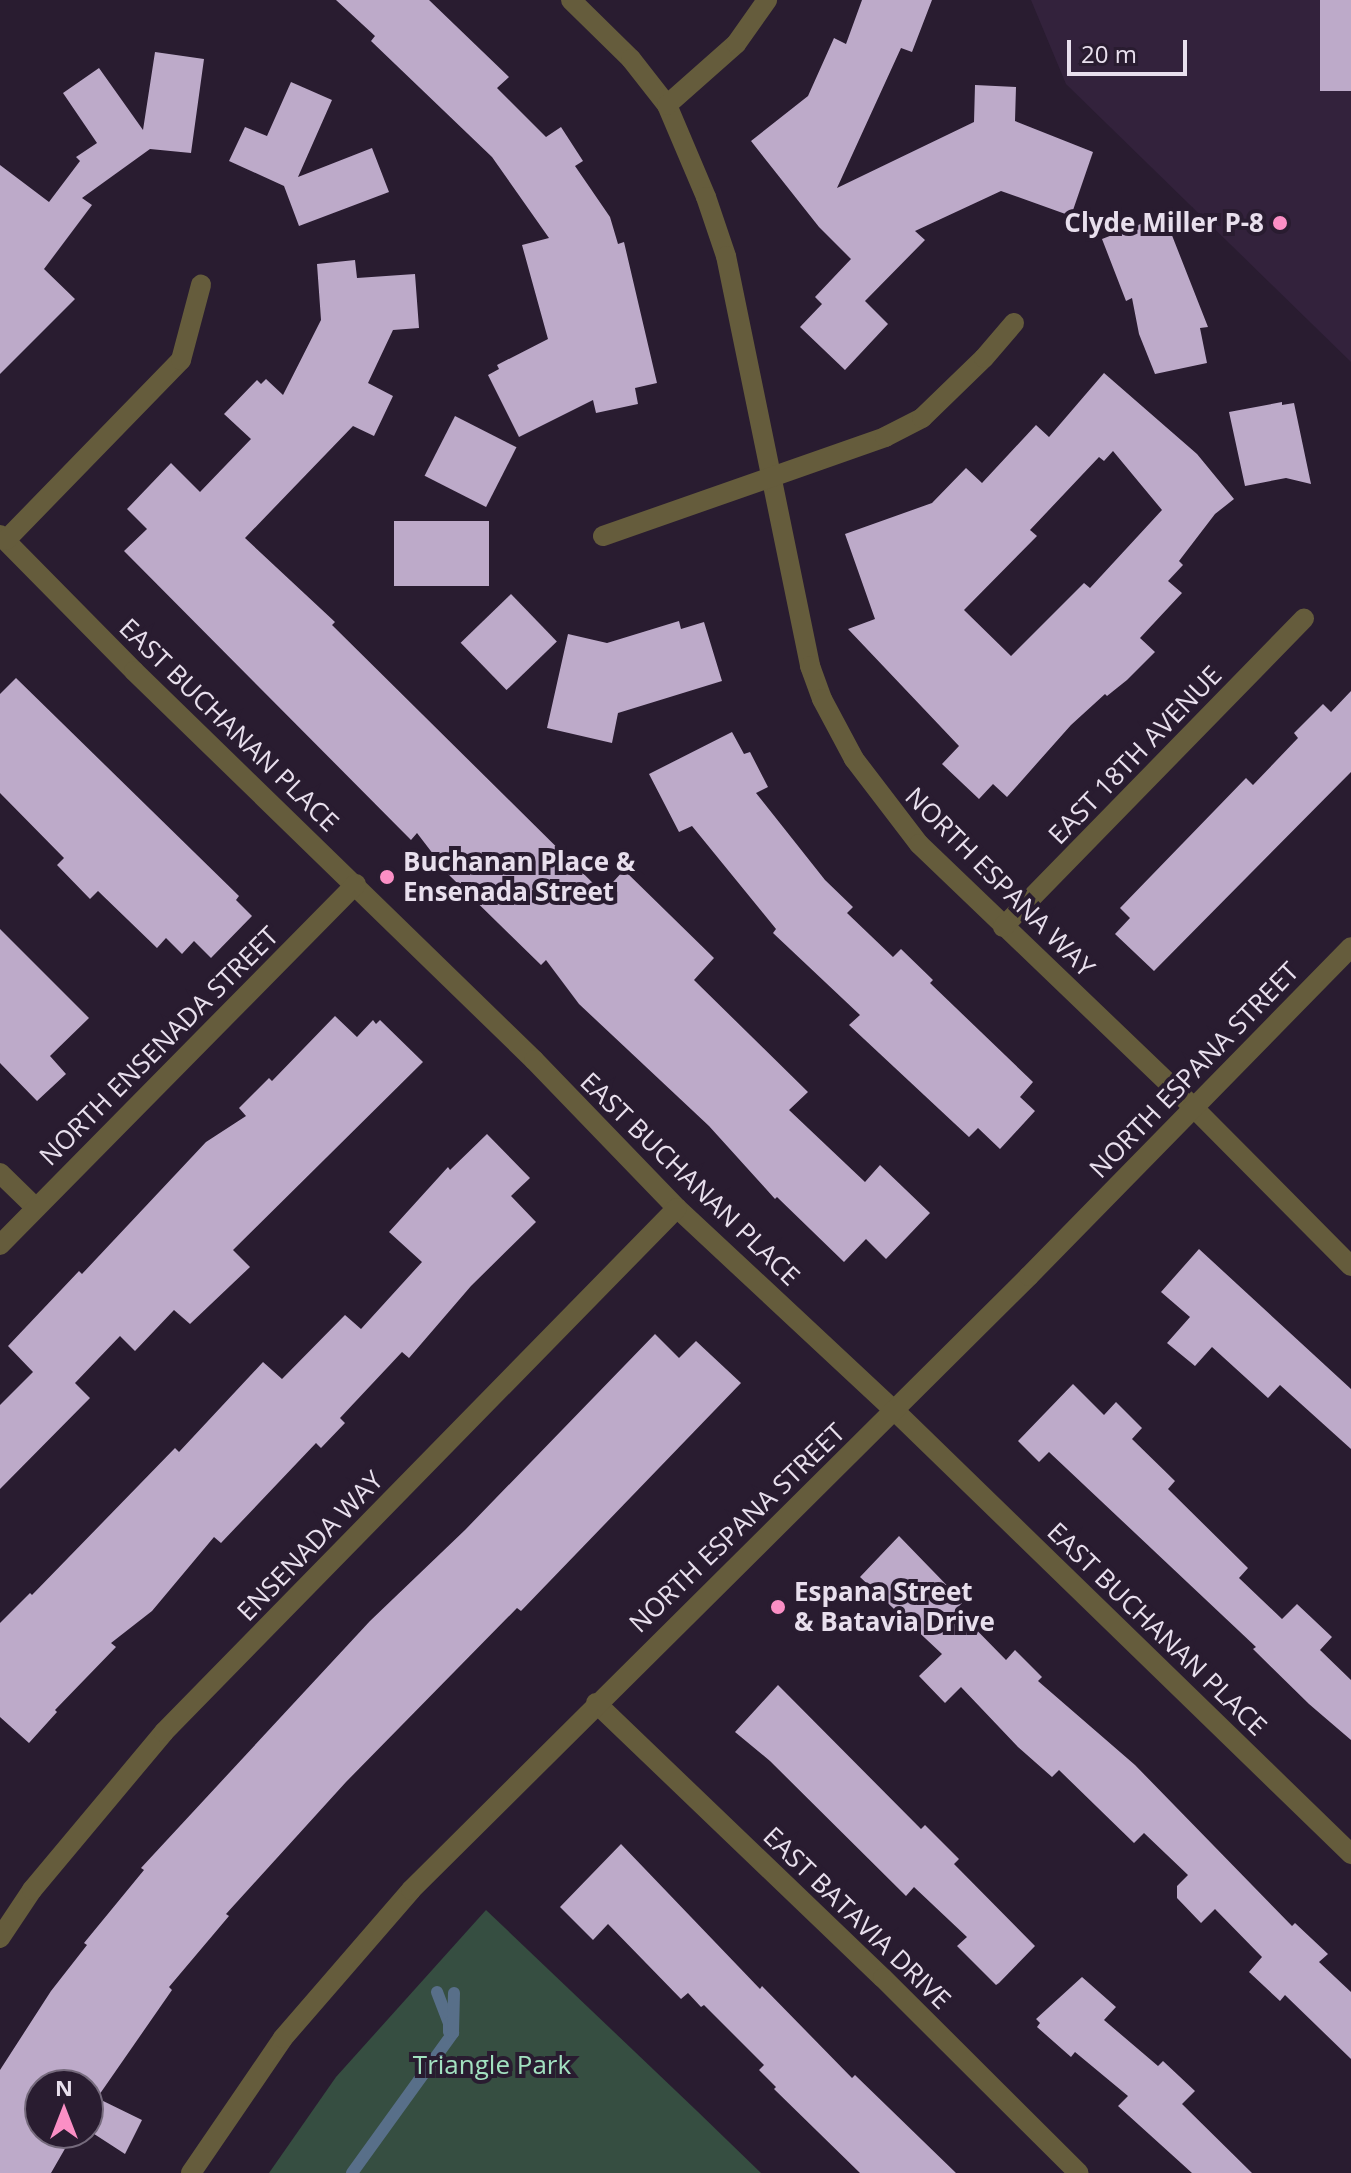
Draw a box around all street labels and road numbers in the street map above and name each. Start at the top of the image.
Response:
street label: EAST BUCHANAN PLACE [113,612,345,838]
street label: EAST 18TH AVENUE [1042,659,1228,851]
street label: NORTH ESPANA WAY [899,781,1101,983]
street label: NORTH ENSENADA STREET [33,920,285,1172]
street label: NORTH ESPANA STREET [1083,956,1305,1184]
street label: EAST BUCHANAN PLACE [574,1066,806,1292]
street label: NORTH ESPANA STREET [623,1417,851,1639]
street label: ENSENADA WAY [231,1465,389,1627]
street label: EAST BUCHANAN PLACE [1041,1516,1273,1742]
street label: EAST BATAVIA DRIVE [757,1821,957,2015]

